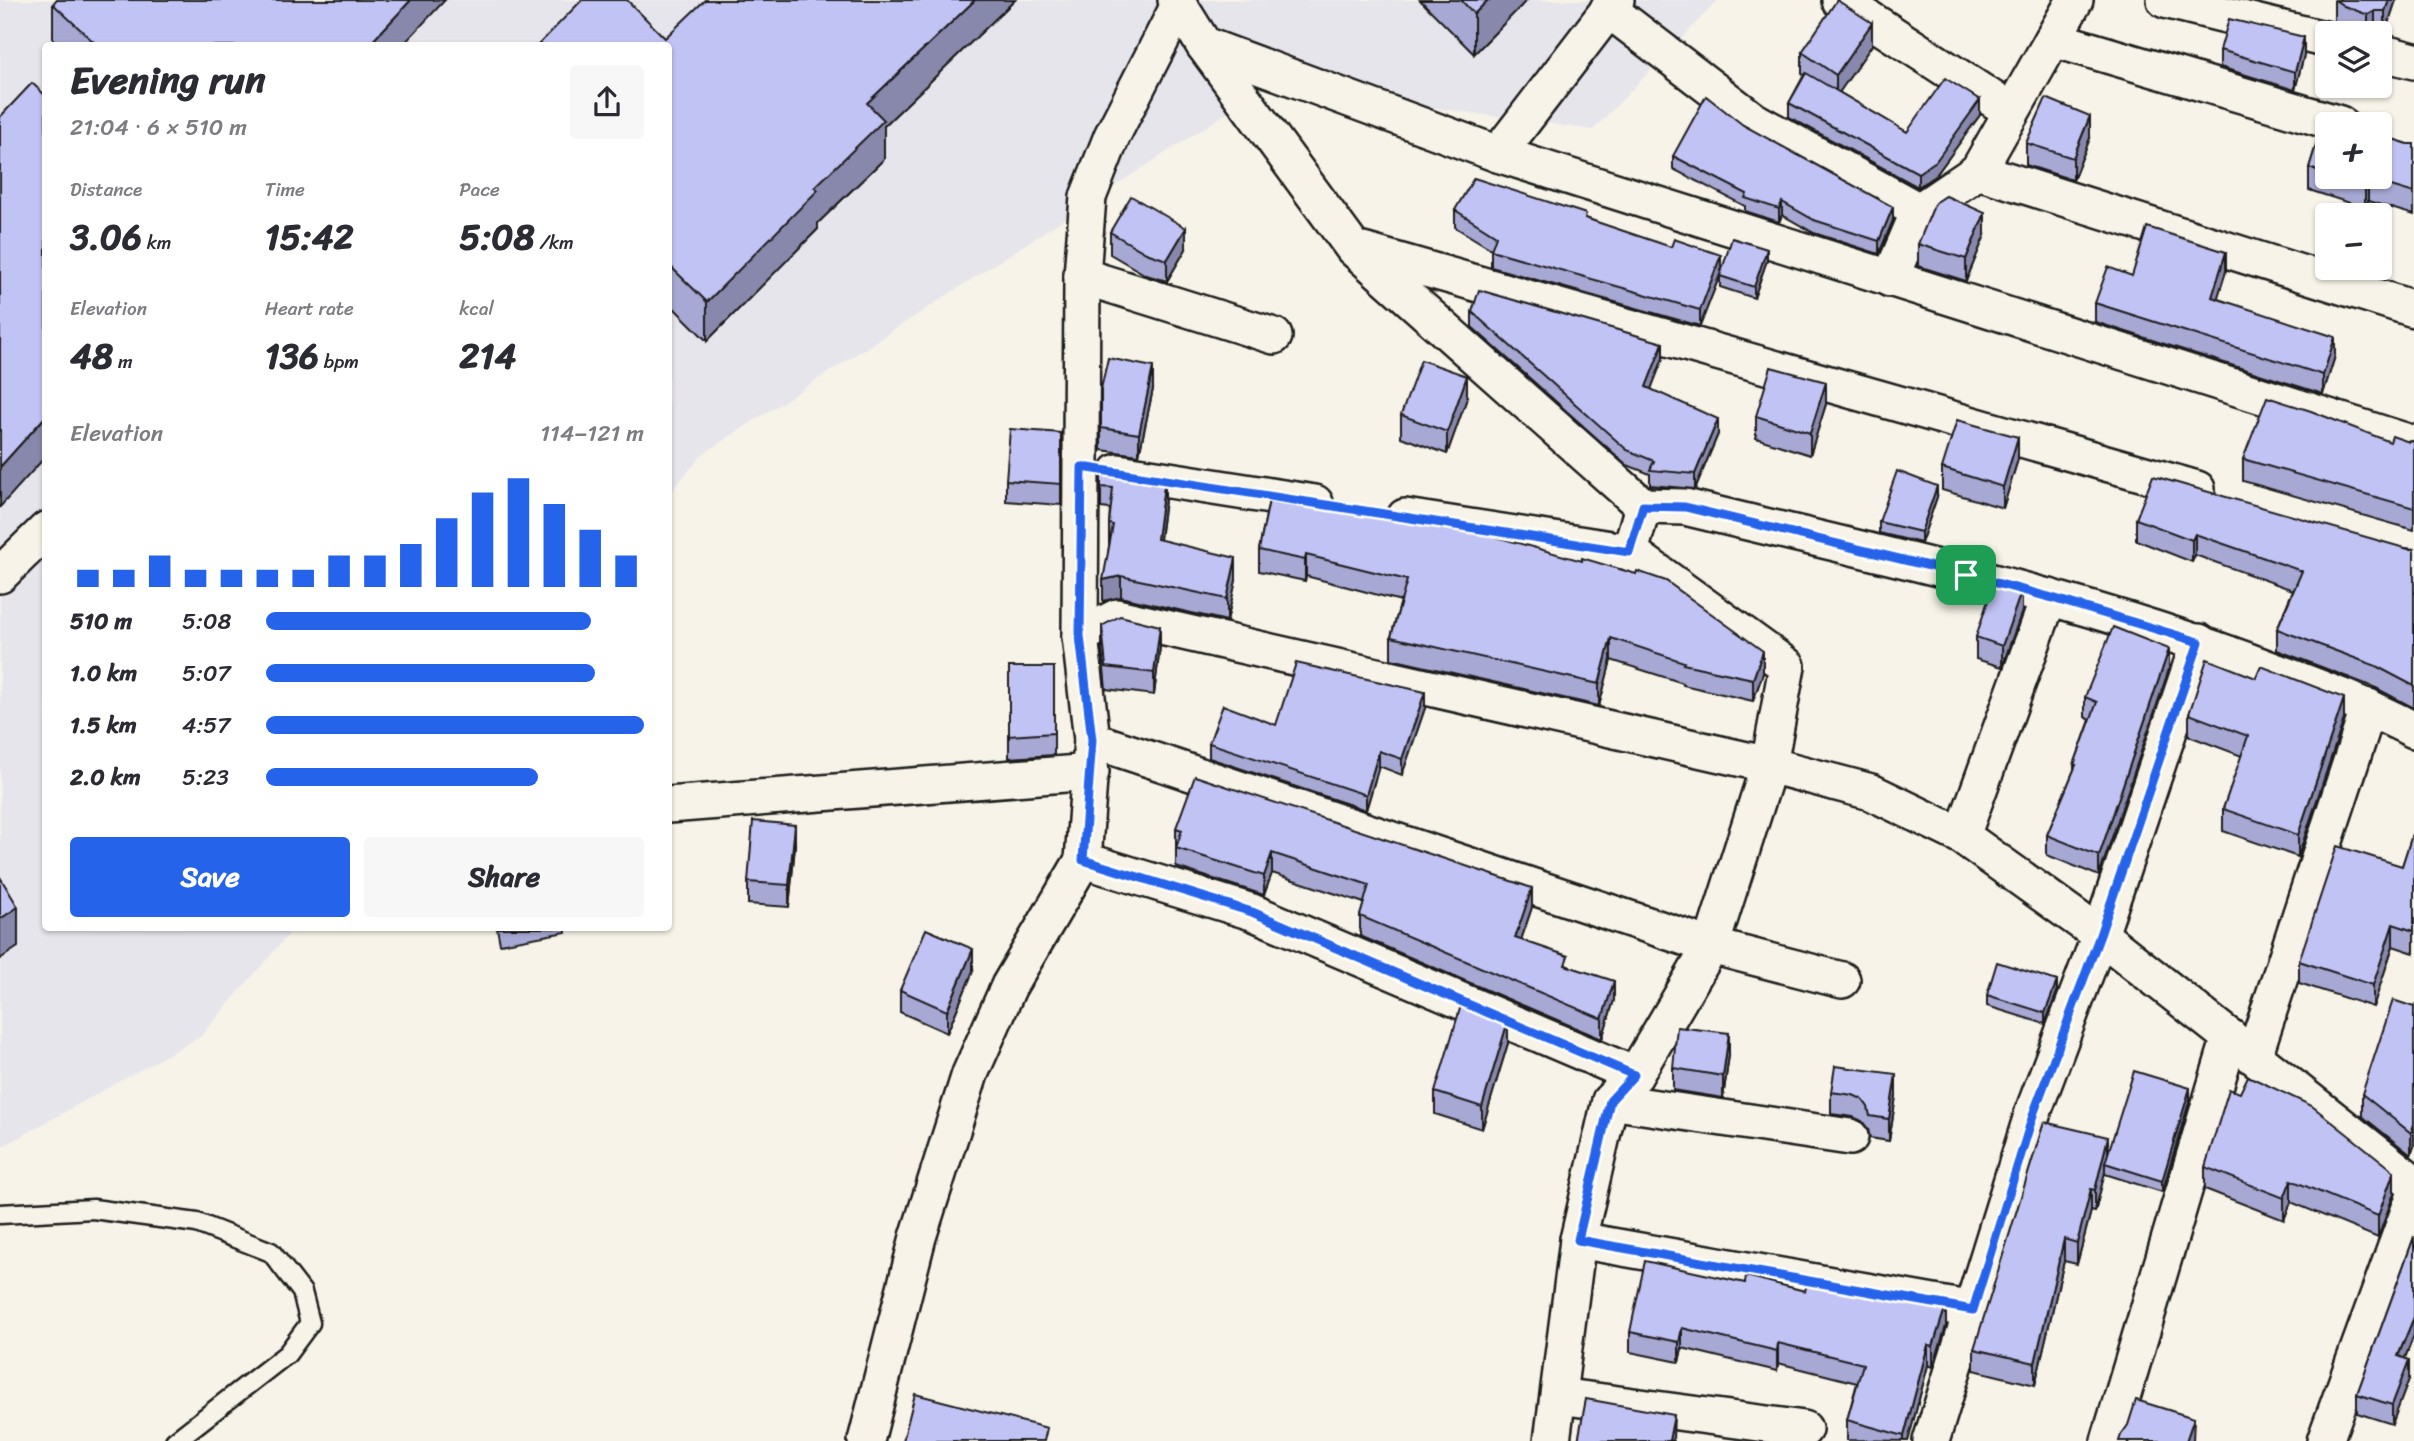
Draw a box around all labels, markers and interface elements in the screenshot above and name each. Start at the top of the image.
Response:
map controls [2315,21,2392,280]
button: layers [2315,21,2392,98]
text: Evening run [70,47,266,114]
button: share [570,65,644,139]
text: 21:04 · 6 × 510 m [70,107,247,148]
button: + [2315,112,2392,189]
text: Distance [70,173,142,206]
text: Time [265,173,305,206]
text: Pace [459,173,500,206]
button: − [2315,203,2392,280]
text: 3.06 [70,206,142,268]
text: 15:42 [265,206,354,268]
text: 5:08 [459,206,535,268]
text: km [142,226,171,259]
text: /km [535,226,574,259]
text: Elevation [70,292,147,325]
text: Heart rate [265,292,354,325]
text: kcal [459,292,494,325]
text: 48 [70,325,113,387]
text: 136 [265,325,319,387]
text: 214 [459,325,516,387]
text: m [113,345,133,378]
text: bpm [319,345,359,378]
text: Elevation [70,413,163,454]
text: 114–121 m [540,413,644,454]
pin [1936,545,1996,605]
icon: arrive [1947,556,1985,594]
text: 510 m [70,601,132,642]
text: 5:08 [182,601,231,642]
text: 1.0 km [70,653,137,694]
text: 5:07 [182,653,231,694]
text: 1.5 km [70,705,137,746]
text: 4:57 [182,705,231,746]
text: 2.0 km [70,757,141,798]
text: 5:23 [182,757,229,798]
button: Save [70,837,350,917]
button: Share [364,837,644,917]

